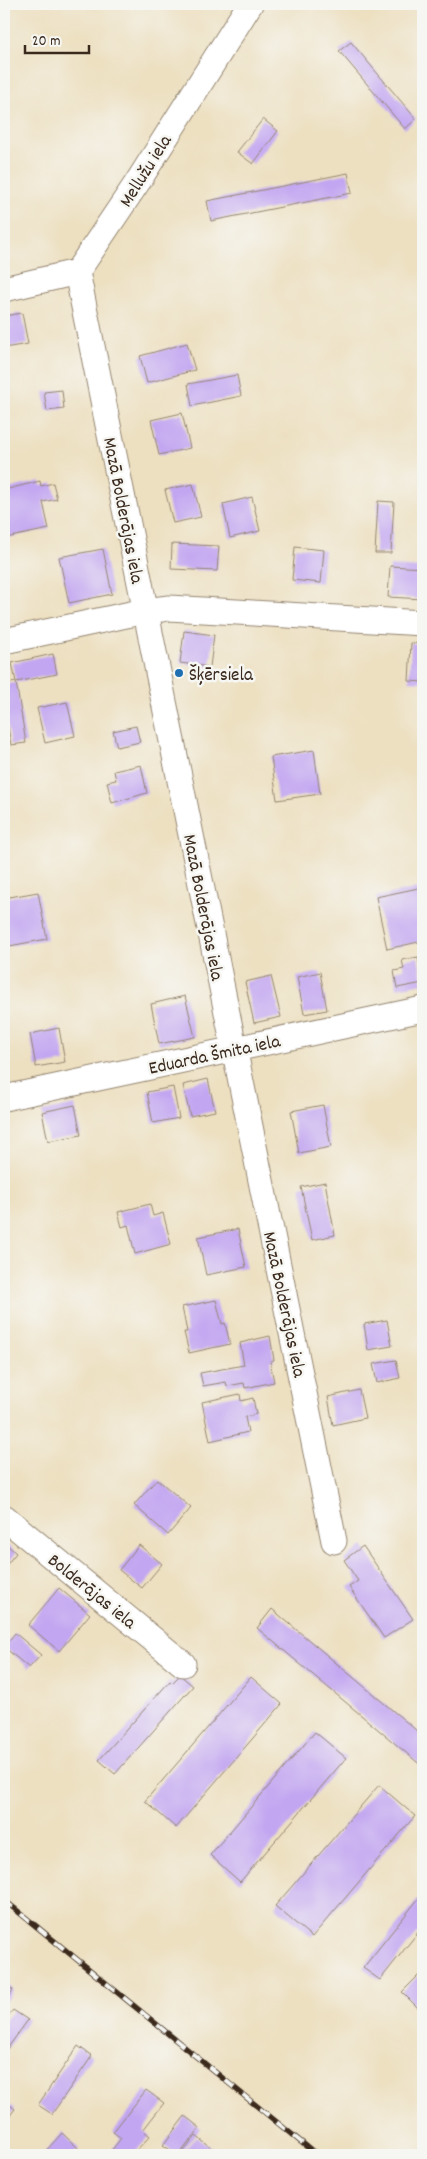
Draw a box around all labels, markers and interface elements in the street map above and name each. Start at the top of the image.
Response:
scale bar [25,22,89,54]
text: 20 m [32,31,60,53]
street label: Mellužu iela [114,129,180,213]
street label: Mazā Bolderājas iela [94,435,149,587]
place label: Šķērsiela [189,663,254,690]
marker: Šķērsiela [173,667,185,679]
street label: Mazā Bolderājas iela [174,832,229,984]
street label: Eduarda Šmita iela [147,1029,284,1084]
street label: Mazā Bolderājas iela [254,1229,311,1381]
street label: Bolderājas iela [41,1548,142,1638]

